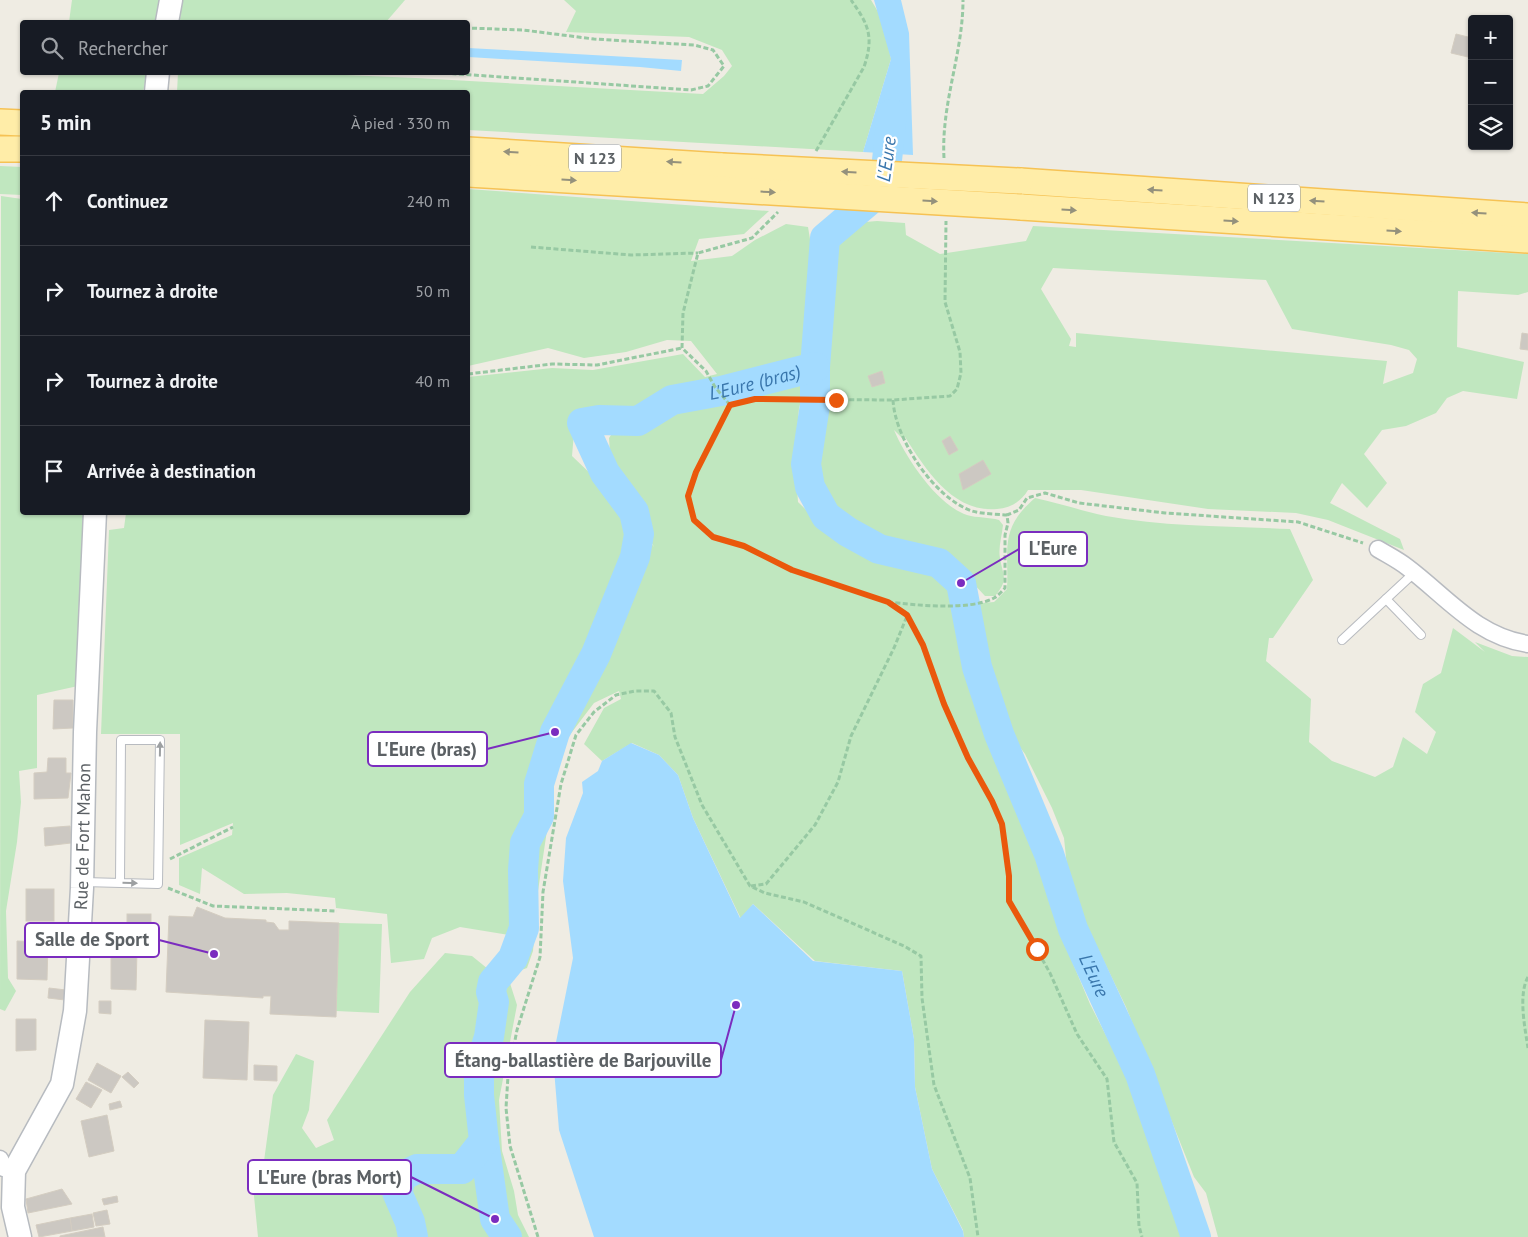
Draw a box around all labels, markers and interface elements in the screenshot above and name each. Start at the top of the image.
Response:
map controls [1468,15,1513,150]
button: + [1468,15,1513,60]
search box [20,20,470,75]
icon: search [38,34,66,62]
text: Rechercher [78,36,168,60]
button: − [1468,60,1513,105]
button: layers [1468,105,1513,150]
text: 5 min [40,109,91,136]
text: À pied · 330 m [351,113,450,133]
water label: L'Eure [871,135,901,183]
road number: N 123 [569,144,621,172]
one-way arrow [503,148,519,156]
one-way arrow [665,158,681,166]
one-way arrow [841,168,857,176]
one-way arrow [561,177,577,185]
road number: N 123 [1248,184,1300,212]
one-way arrow [1147,186,1163,194]
icon: ahead [40,187,68,215]
text: Continuez [87,189,168,213]
one-way arrow [760,189,776,197]
text: 240 m [407,191,450,211]
one-way arrow [1309,197,1325,205]
one-way arrow [922,198,938,206]
one-way arrow [1062,206,1078,214]
one-way arrow [1471,208,1487,216]
one-way arrow [1224,217,1240,225]
one-way arrow [1386,228,1402,236]
icon: right [40,277,68,305]
text: Tournez à droite [87,279,218,303]
text: 50 m [415,281,450,301]
water label: L'Eure (bras) [707,359,803,405]
icon: right [40,367,68,395]
text: Tournez à droite [87,369,218,393]
text: 40 m [415,371,450,391]
route end [825,389,848,412]
icon: arrive [40,457,68,485]
text: Arrivée à destination [87,459,256,483]
callout: L'Eure [1019,532,1087,566]
text: L'Eure [1029,536,1077,560]
callout: L'Eure (bras) [368,732,487,766]
text: L'Eure (bras) [377,737,477,761]
one-way arrow [156,741,164,757]
street label: Rue de Fort Mahon [69,763,95,911]
one-way arrow [123,880,139,888]
callout: Salle de Sport [25,923,159,957]
text: Salle de Sport [35,927,149,951]
route start [1026,938,1049,961]
water label: L'Eure [1074,950,1115,1001]
callout: Étang-ballastière de Barjouville [445,1043,721,1077]
text: Étang-ballastière de Barjouville [455,1048,711,1072]
callout: L'Eure (bras Mort) [248,1160,411,1194]
text: L'Eure (bras Mort) [258,1165,402,1189]

